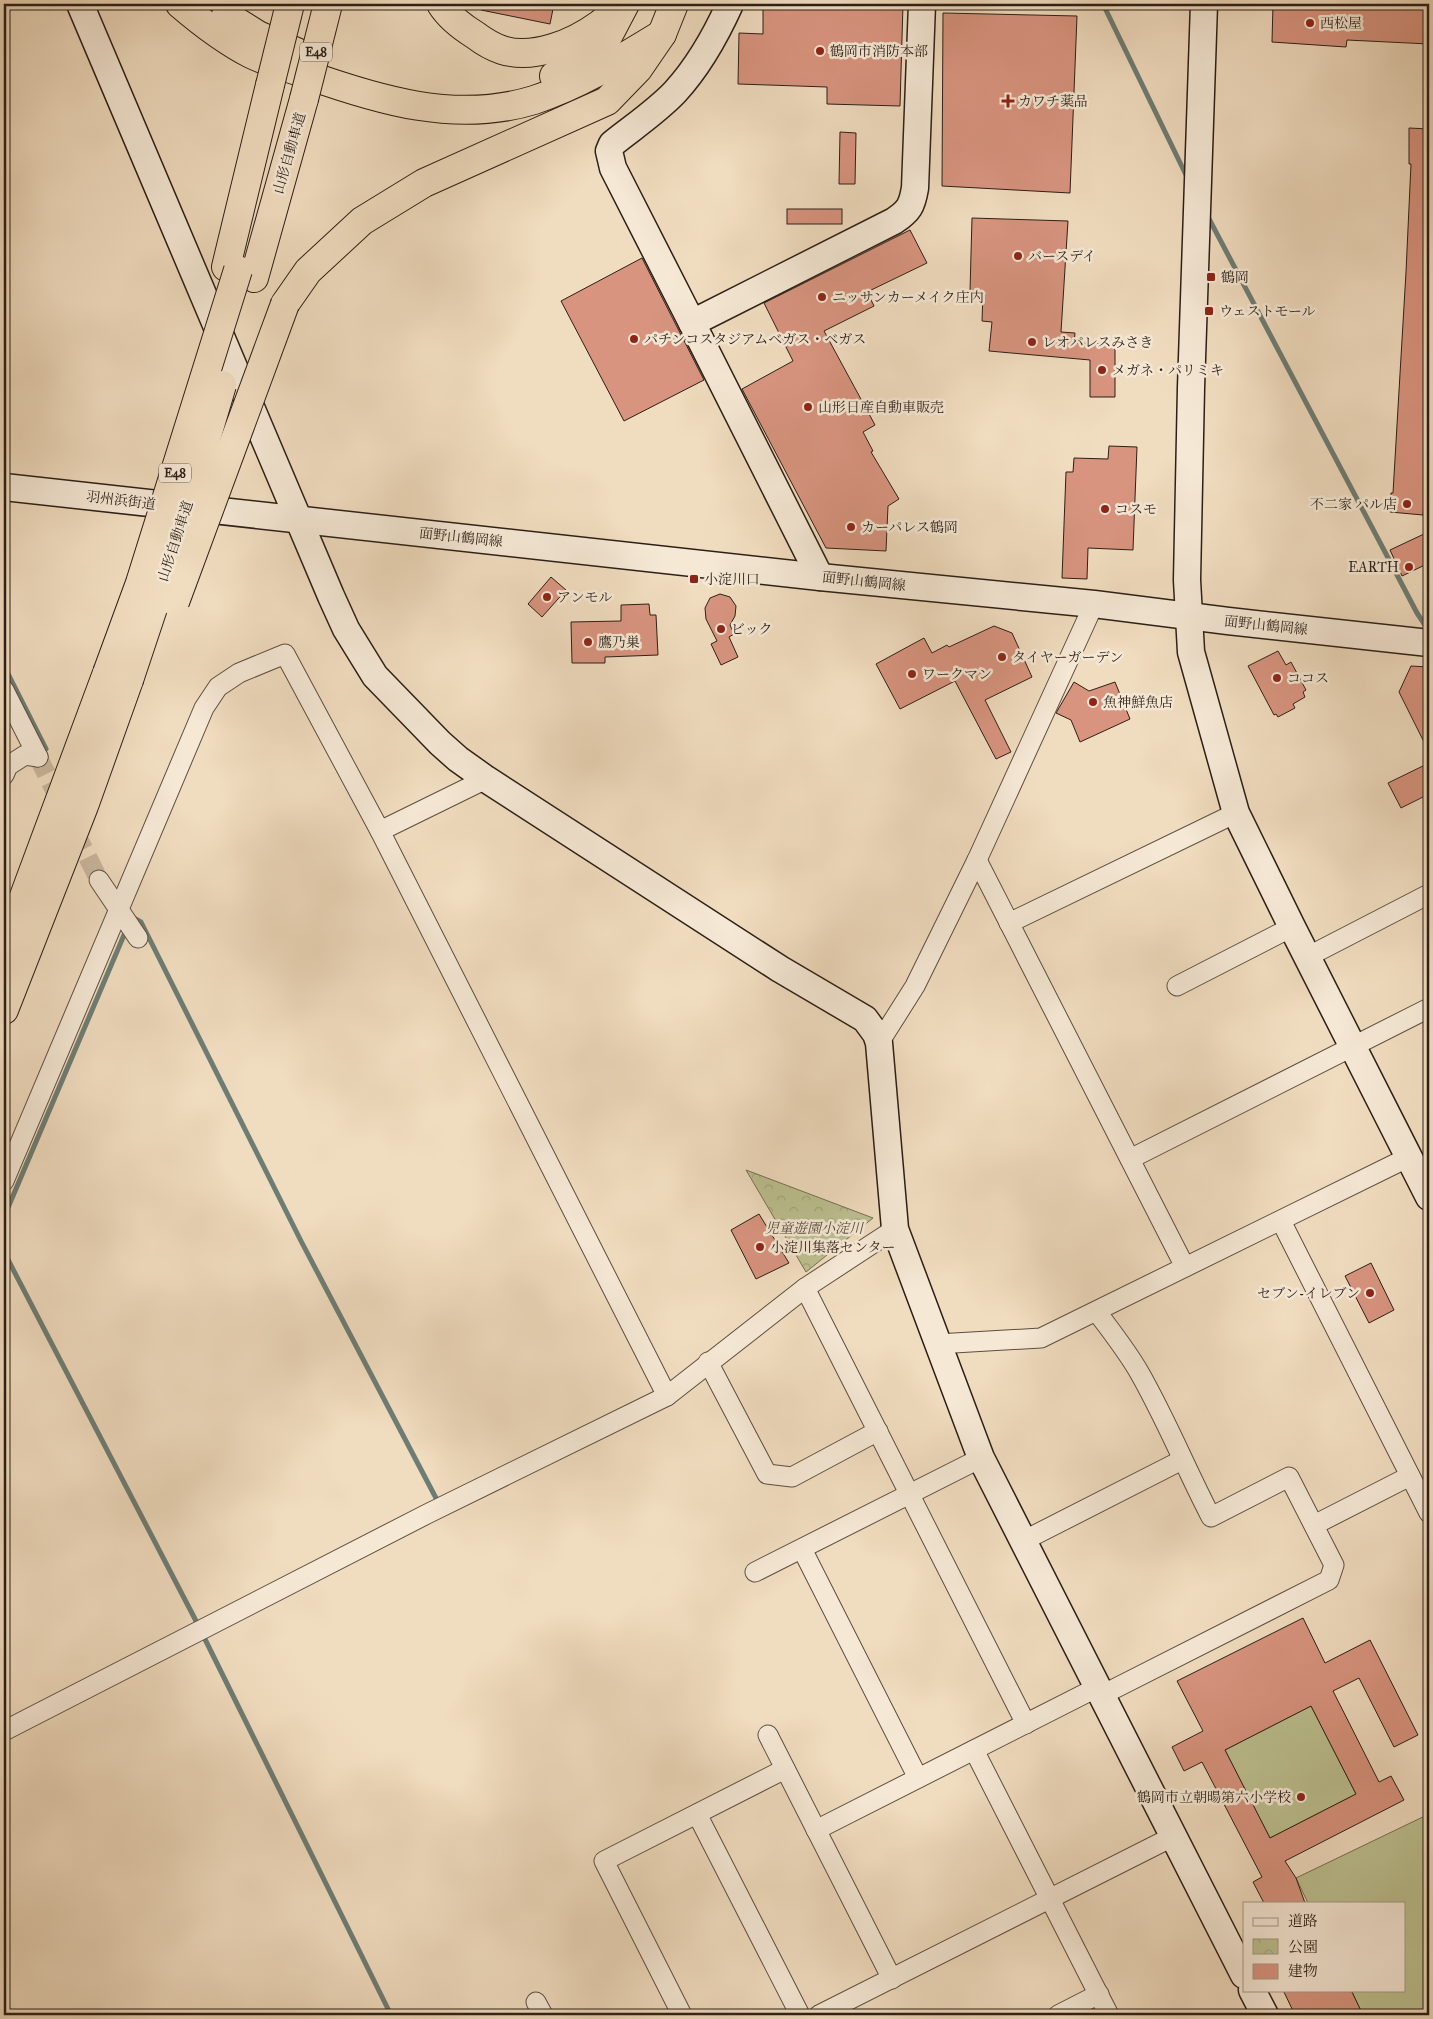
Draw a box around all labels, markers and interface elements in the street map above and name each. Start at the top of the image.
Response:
place label: 西松屋 [1320,15,1362,32]
marker: 西松屋 [1304,17,1316,29]
road number: E48 [300,42,332,62]
place label: 鶴岡市消防本部 [830,43,928,60]
marker: 鶴岡市消防本部 [814,45,826,57]
place label: カワチ薬品 [1018,93,1088,110]
marker: カワチ薬品 [1002,95,1014,107]
street label: 山形自動車道 [270,110,309,196]
place label: バースデイ [1028,248,1096,265]
marker: バースデイ [1012,250,1024,262]
place label: 鶴岡 [1221,269,1249,286]
marker: 鶴岡 [1205,271,1217,283]
place label: ニッサンカーメイク庄内 [832,289,983,306]
marker: ニッサンカーメイク庄内 [816,291,828,303]
place label: ウェストモール [1219,303,1316,320]
marker: ウェストモール [1203,305,1215,317]
place label: パチンコスタジアムベガス・ベガス [644,331,866,348]
marker: パチンコスタジアムベガス・ベガス [628,333,640,345]
place label: レオパレスみさき [1042,334,1153,351]
marker: レオパレスみさき [1026,336,1038,348]
place label: メガネ・パリミキ [1112,362,1224,379]
marker: メガネ・パリミキ [1096,364,1108,376]
place label: 山形日産自動車販売 [818,399,944,416]
marker: 山形日産自動車販売 [802,401,814,413]
road number: E48 [159,463,191,482]
street label: 羽州浜街道 [85,488,157,513]
place label: 不二家 パル店 [1310,496,1397,513]
marker: 不二家 パル店 [1401,498,1413,510]
street label: 山形自動車道 [154,499,197,584]
place label: コスモ [1115,501,1157,518]
marker: コスモ [1099,503,1111,515]
place label: カーパレス鶴岡 [861,519,958,536]
marker: カーパレス鶴岡 [845,521,857,533]
street label: 面野山鶴岡線 [418,525,504,550]
place label: EARTH [1348,559,1399,576]
marker: EARTH [1403,561,1415,573]
street label: 面野山鶴岡線 [821,569,907,594]
place label: 小淀川口 [704,571,760,588]
marker: 小淀川口 [688,573,700,585]
place label: アンモル [557,589,612,606]
marker: アンモル [541,591,553,603]
street label: 面野山鶴岡線 [1223,613,1309,638]
place label: ビック [731,621,772,638]
marker: ビック [715,623,727,635]
place label: 鷹乃巣 [598,634,640,651]
marker: 鷹乃巣 [582,636,594,648]
place label: タイヤーガーデン [1012,649,1123,666]
marker: タイヤーガーデン [996,651,1008,663]
place label: ワークマン [922,666,992,683]
marker: ワークマン [906,668,918,680]
place label: ココス [1287,670,1329,687]
marker: ココス [1271,672,1283,684]
place label: 魚神鮮魚店 [1103,694,1173,711]
marker: 魚神鮮魚店 [1087,696,1099,708]
park label: 児童遊園小淀川 [765,1220,865,1237]
place label: 小淀川集落センター [770,1239,895,1256]
marker: 小淀川集落センター [754,1241,766,1253]
place label: セブン-イレブン [1257,1285,1360,1302]
marker: セブン-イレブン [1364,1287,1376,1299]
place label: 鶴岡市立朝暘第六小学校 [1137,1789,1291,1806]
marker: 鶴岡市立朝暘第六小学校 [1295,1791,1307,1803]
legend [1243,1902,1406,1992]
text: 道路 [1288,1912,1318,1930]
text: 公園 [1288,1938,1318,1956]
text: 建物 [1288,1962,1318,1980]

